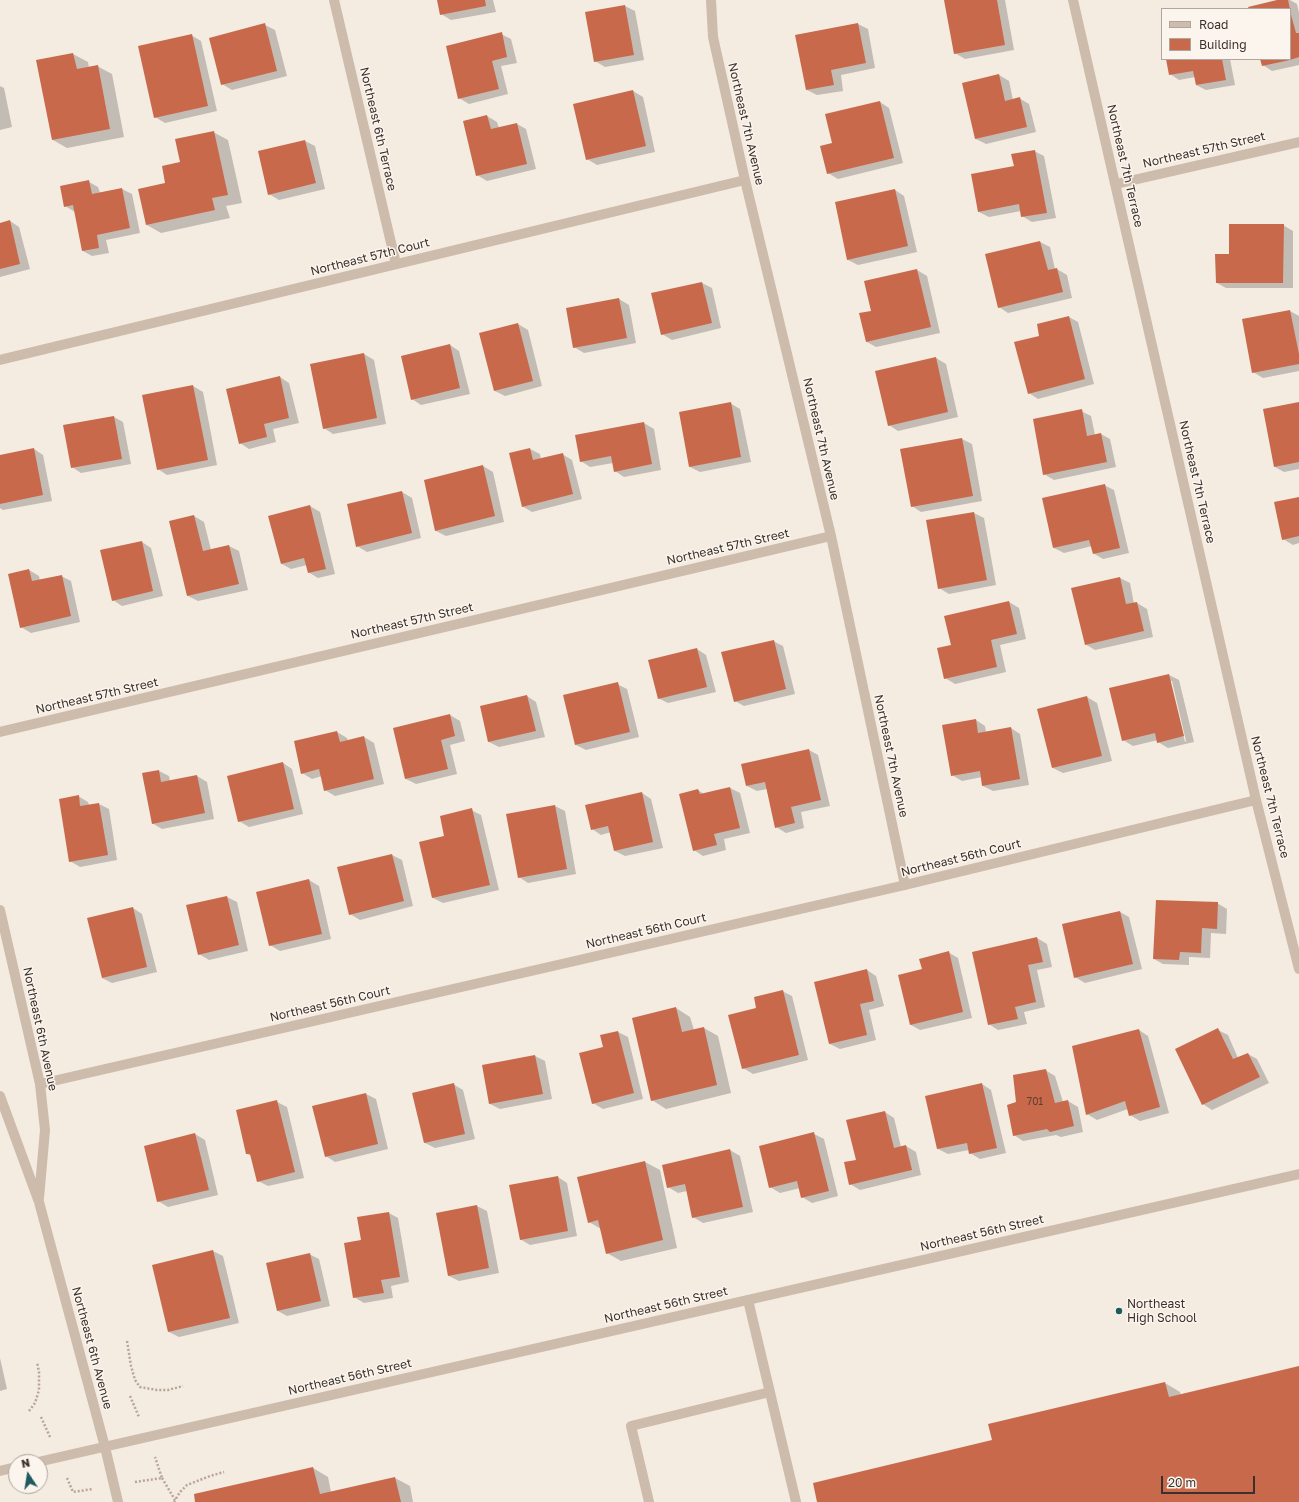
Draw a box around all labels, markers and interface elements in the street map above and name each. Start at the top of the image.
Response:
legend [1161,8,1291,60]
text: Road [1199,17,1228,32]
text: Building [1199,37,1247,52]
street label: Northeast 7th Avenue [725,61,767,187]
street label: Northeast 6th Terrace [357,66,399,192]
street label: Northeast 7th Terrace [1104,103,1146,229]
street label: Northeast 57th Street [1141,129,1267,171]
street label: Northeast 57th Court [309,235,431,279]
street label: Northeast 7th Avenue [800,376,842,502]
street label: Northeast 7th Terrace [1176,419,1218,545]
street label: Northeast 57th Street [665,526,791,568]
street label: Northeast 57th Street [349,600,475,642]
street label: Northeast 57th Street [34,675,160,717]
street label: Northeast 7th Avenue [871,693,911,819]
street label: Northeast 7th Terrace [1248,734,1292,860]
street label: Northeast 56th Court [900,836,1022,880]
street label: Northeast 56th Court [584,910,708,952]
street label: Northeast 6th Avenue [20,966,60,1092]
street label: Northeast 56th Court [268,983,392,1025]
house number: 701 [1027,1096,1043,1108]
street label: Northeast 56th Street [919,1212,1045,1254]
street label: Northeast 56th Street [603,1284,729,1326]
street label: Northeast 6th Avenue [69,1285,115,1411]
place label: Northeast High School [1127,1297,1197,1325]
marker: Northeast High School [1114,1306,1124,1316]
street label: Northeast 56th Street [287,1356,413,1398]
north arrow [8,1454,48,1494]
text: N [20,1456,31,1470]
scale bar [1163,1468,1257,1494]
text: 20 m [1168,1475,1196,1490]

